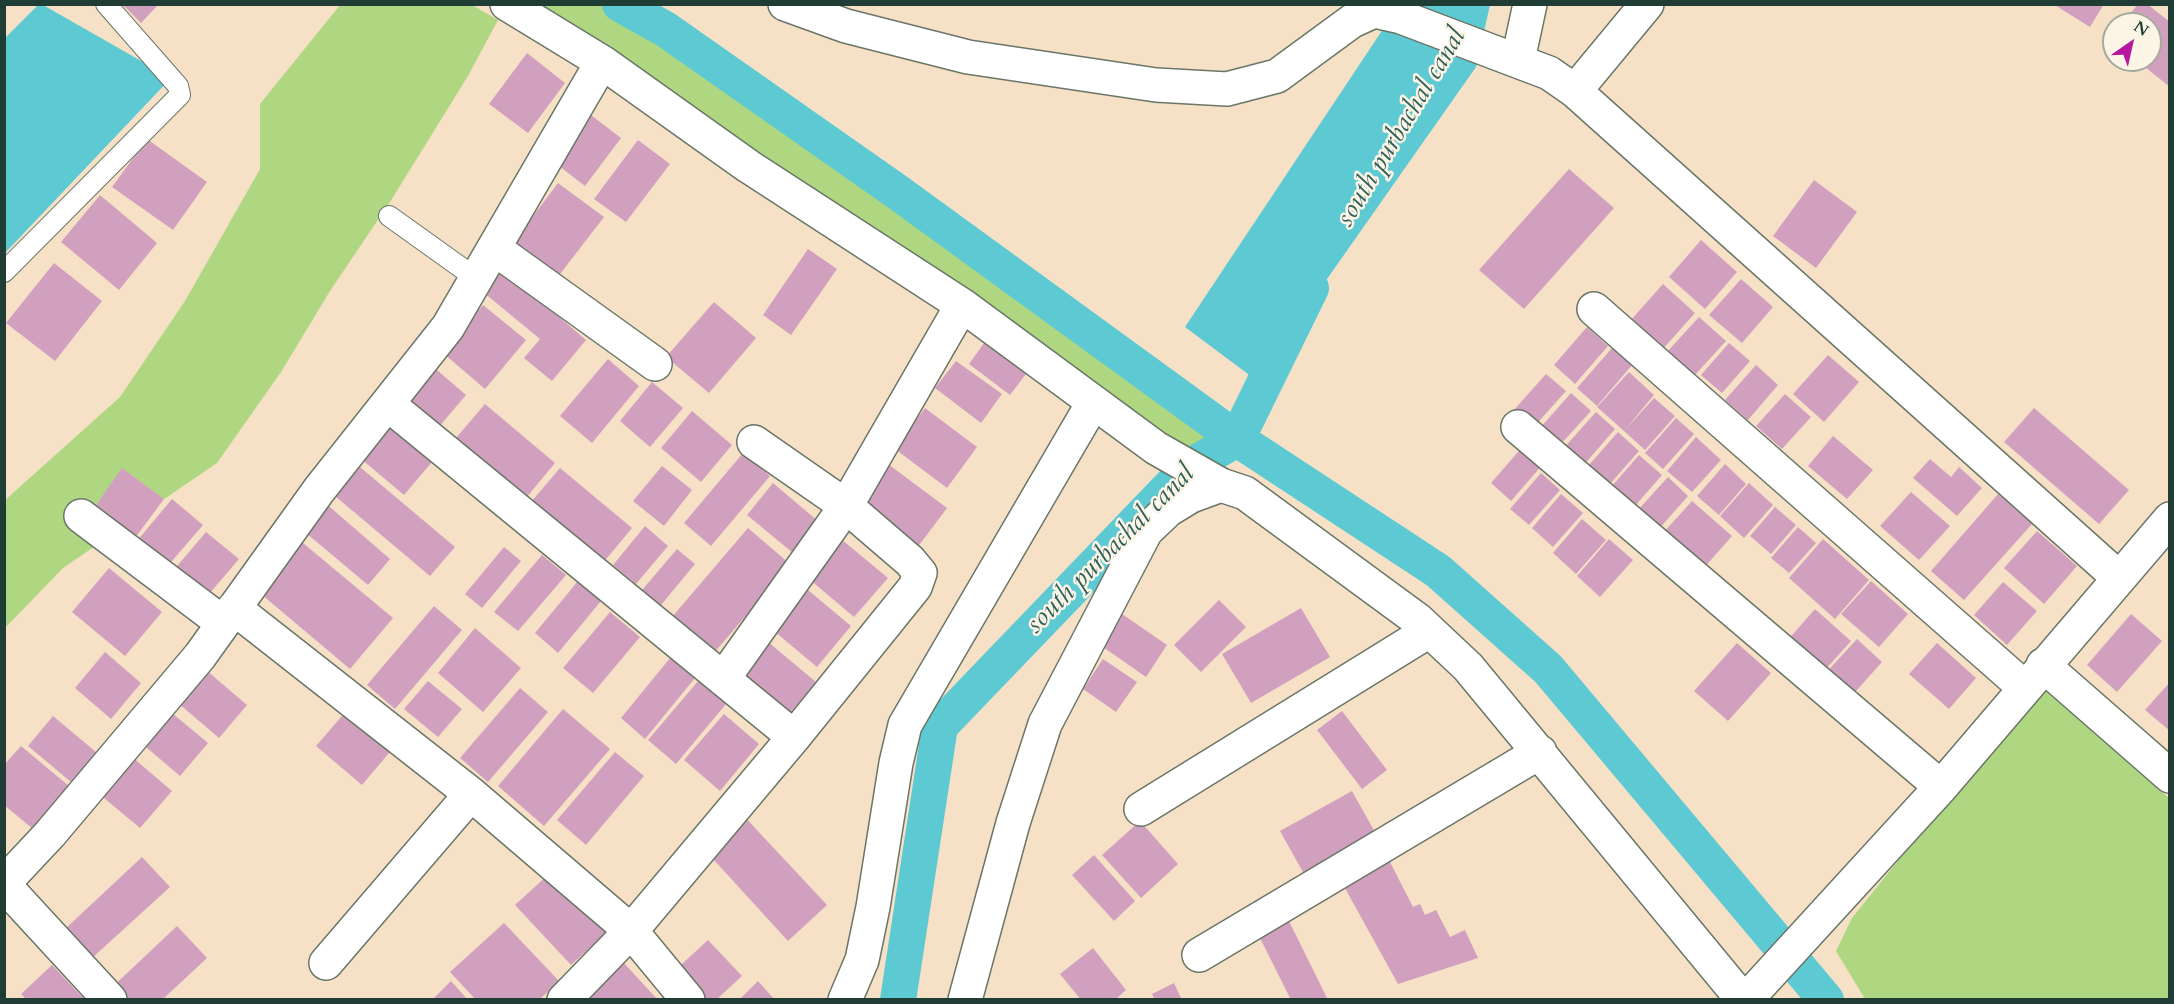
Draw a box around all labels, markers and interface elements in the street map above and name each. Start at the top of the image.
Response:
north arrow [2102,12,2162,72]
text: N [2129,16,2153,42]
water label: south purbachal canal [1330,23,1474,233]
water label: south purbachal canal [1020,459,1202,641]

